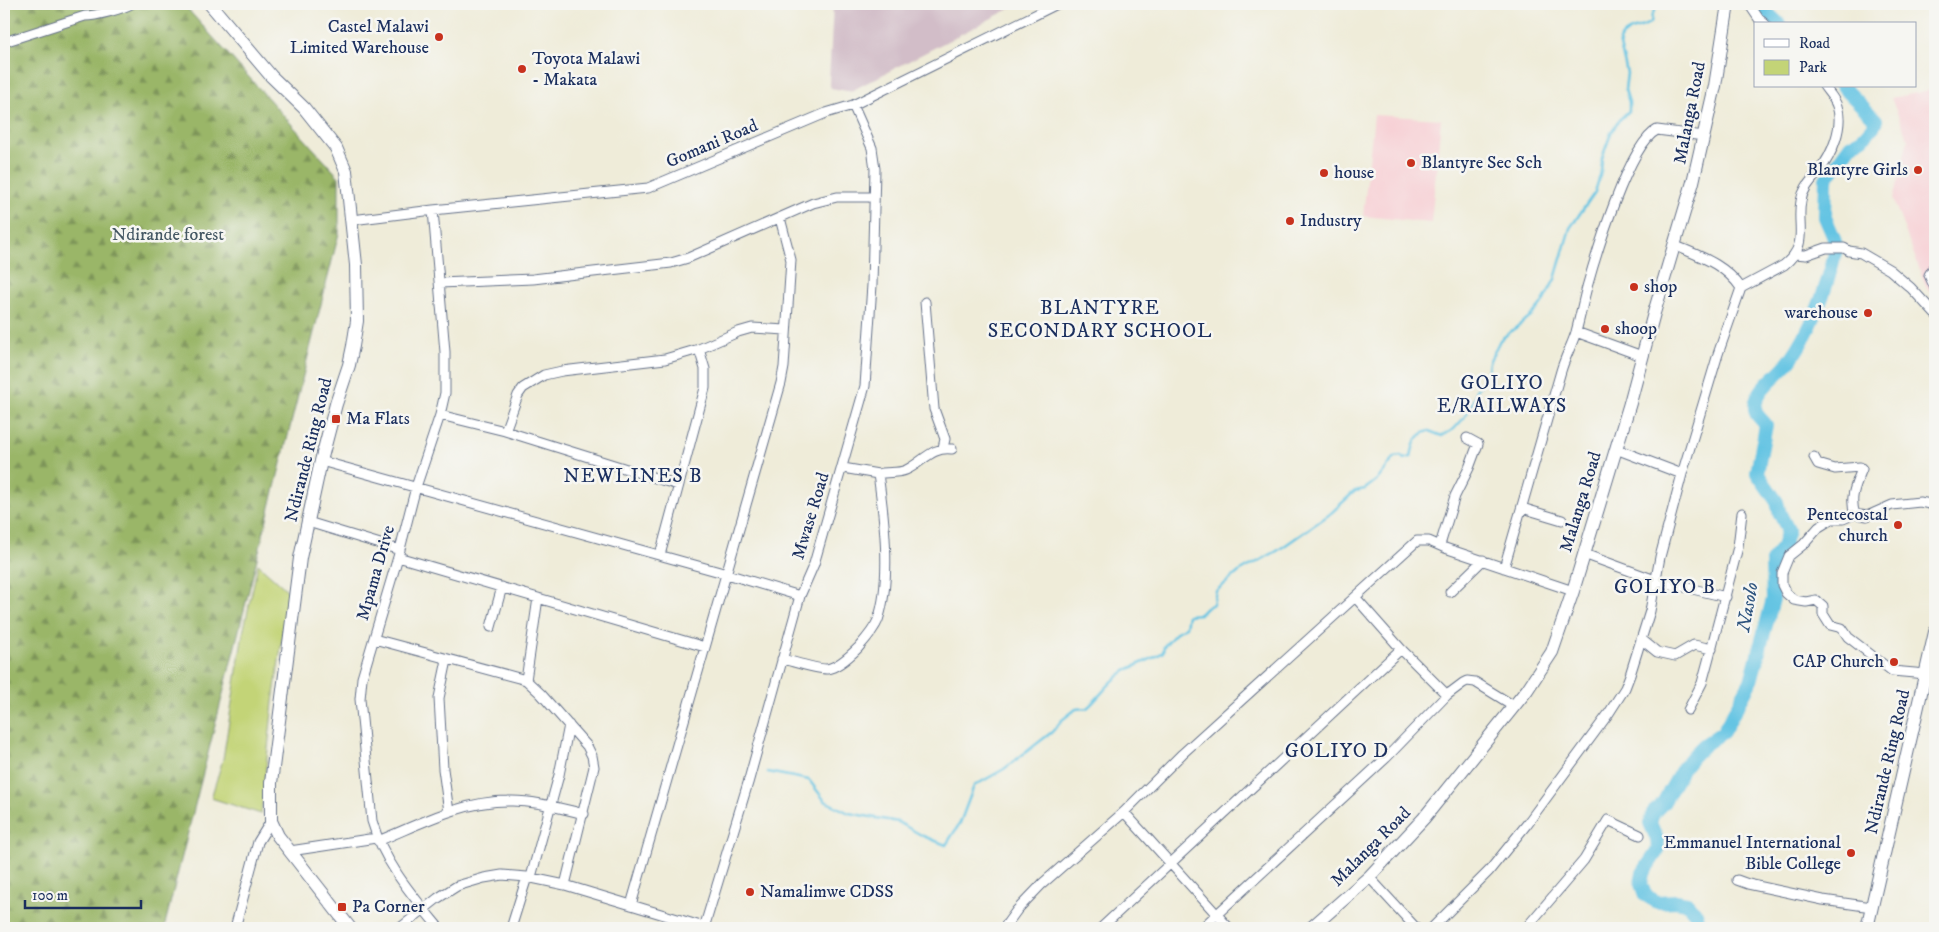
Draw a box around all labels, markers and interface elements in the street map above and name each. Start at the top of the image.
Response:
place label: Castel Malawi Limited Warehouse [290,16,429,59]
legend [1754,22,1916,88]
marker: Castel Malawi Limited Warehouse [433,31,445,43]
text: Road [1799,34,1831,53]
place label: Toyota Malawi - Makata [532,48,640,91]
text: Park [1799,58,1828,77]
street label: Malanga Road [1669,60,1711,166]
marker: Toyota Malawi - Makata [516,63,528,75]
street label: Gomani Road [663,115,761,173]
place label: Blantyre Sec Sch [1421,152,1543,174]
marker: Blantyre Sec Sch [1405,157,1417,169]
place label: Blantyre Girls [1807,159,1908,181]
place label: house [1334,162,1374,184]
marker: Blantyre Girls [1912,164,1924,176]
marker: house [1318,167,1330,179]
place label: Industry [1300,210,1362,232]
marker: Industry [1284,215,1296,227]
park label: Ndirande forest [112,224,224,246]
place label: shop [1644,276,1677,298]
marker: shop [1628,281,1640,293]
district label: BLANTYRE SECONDARY SCHOOL [988,296,1212,344]
place label: warehouse [1783,302,1858,324]
marker: warehouse [1862,307,1874,319]
place label: shoop [1615,318,1657,340]
marker: shoop [1599,323,1611,335]
district label: GOLIYO E/RAILWAYS [1437,371,1567,419]
street label: Ndirande Ring Road [280,376,338,524]
place label: Ma Flats [346,408,410,430]
marker: Ma Flats [330,413,342,425]
street label: Malanga Road [1555,449,1607,555]
district label: NEWLINES B [563,464,703,489]
street label: Mwase Road [787,470,835,562]
place label: Pentecostal church [1806,504,1889,547]
marker: Pentecostal church [1892,519,1904,531]
street label: Mpama Drive [352,523,400,623]
district label: GOLIYO B [1614,575,1716,600]
water label: Nasolo [1732,581,1764,634]
place label: CAP Church [1792,651,1885,673]
marker: CAP Church [1888,656,1900,668]
street label: Ndirande Ring Road [1861,687,1915,837]
district label: GOLIYO D [1285,739,1389,764]
street label: Malanga Road [1326,802,1416,892]
place label: Emmanuel International Bible College [1664,832,1842,875]
marker: Emmanuel International Bible College [1845,847,1857,859]
scale bar [25,877,141,909]
place label: Namalimwe CDSS [760,881,894,903]
text: 100 m [32,886,68,905]
marker: Namalimwe CDSS [744,886,756,898]
place label: Pa Corner [352,896,425,918]
marker: Pa Corner [336,901,348,913]

